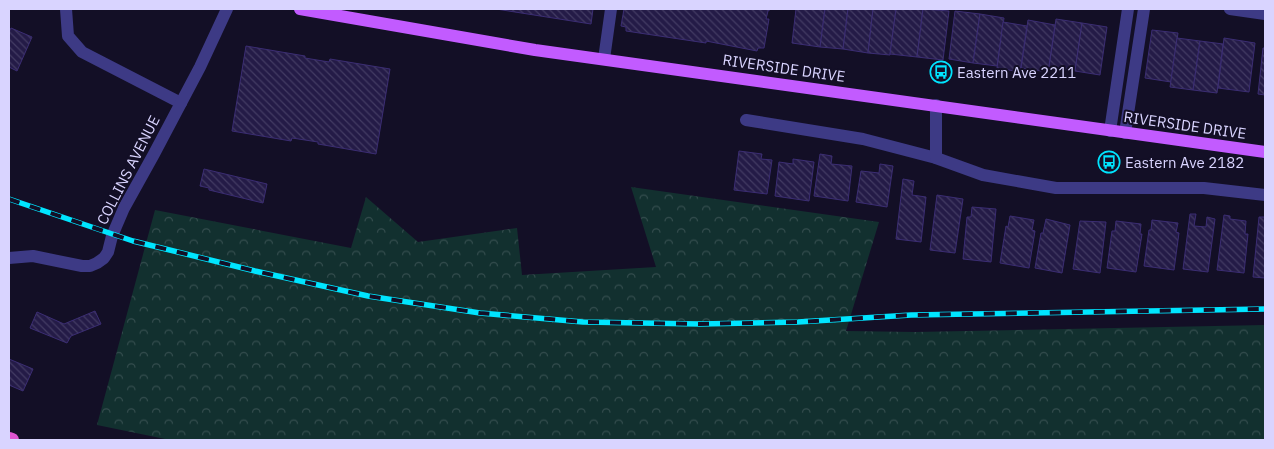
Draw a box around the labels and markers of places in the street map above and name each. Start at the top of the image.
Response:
bus stop icon: Eastern Ave 2211 [929,60,953,84]
place label: Eastern Ave 2211 [957,63,1076,82]
bus stop icon: Eastern Ave 2182 [1097,150,1121,174]
place label: Eastern Ave 2182 [1125,153,1244,172]

